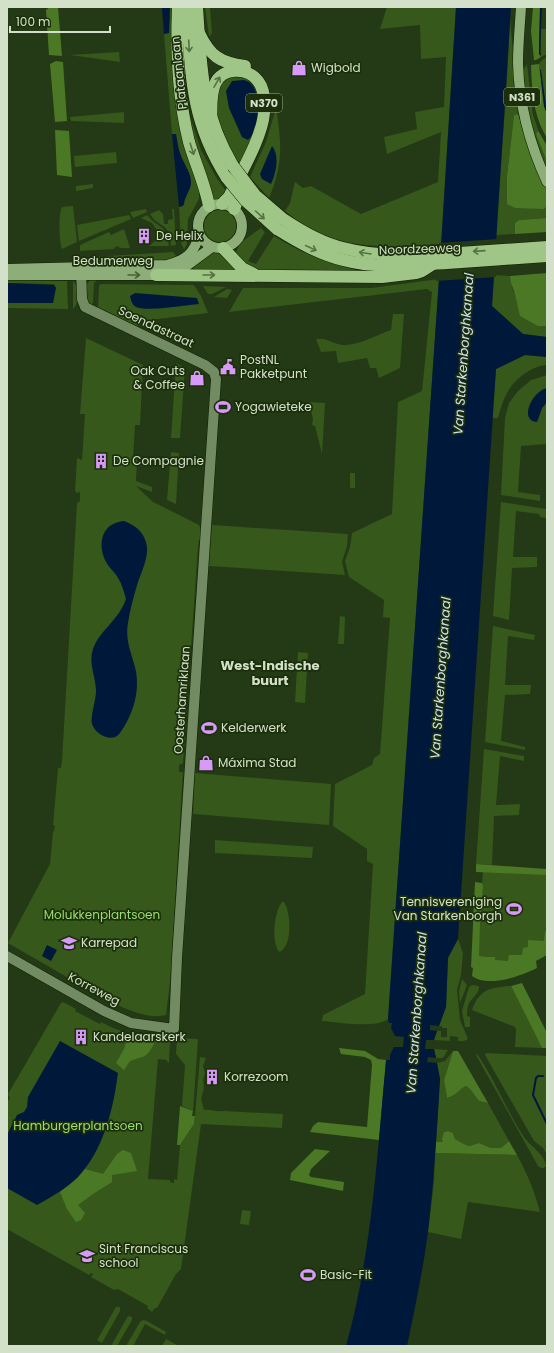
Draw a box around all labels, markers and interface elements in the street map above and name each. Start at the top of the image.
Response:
scale bar [10,8,110,34]
text: 100 m [16,13,50,30]
street label: Plataanlaan [166,36,191,110]
one-way arrow [186,39,193,52]
shop icon: Wigbold [290,59,308,77]
place label: Wigbold [311,59,361,76]
one-way arrow [213,77,222,88]
road number: N361 [504,88,540,106]
road number: N370 [246,94,282,112]
one-way arrow [188,142,196,154]
one-way arrow [255,211,266,220]
building icon: De Helix [135,227,153,245]
place label: De Helix [156,227,203,244]
street label: Noordzeeweg [379,239,461,258]
one-way arrow [305,245,317,252]
one-way arrow [359,248,372,256]
one-way arrow [473,248,486,255]
street label: Bedumerweg [73,252,153,269]
one-way arrow [127,271,140,278]
one-way arrow [202,271,215,279]
water label: Van Starkenborghkanaal [448,272,479,436]
street label: Soendastraat [116,302,197,352]
place label: PostNL Pakketpunt [240,351,307,382]
public building icon: PostNL Pakketpunt [219,358,237,376]
place label: Oak Cuts & Coffee [130,362,185,393]
shop icon: Oak Cuts & Coffee [188,369,206,387]
sports icon: Yogawieteke [214,398,232,416]
place label: Yogawieteke [235,398,312,415]
building icon: De Compagnie [92,452,110,470]
place label: De Compagnie [113,452,204,469]
water label: Van Starkenborghkanaal [425,596,456,760]
street label: Oosterhamriklaan [169,645,194,755]
district label: West-Indische buurt [221,656,319,690]
sports icon: Kelderwerk [200,719,218,737]
place label: Kelderwerk [221,719,287,736]
shop icon: Máxima Stad [197,754,215,772]
place label: Máxima Stad [218,754,296,771]
place label: Tennisvereniging Van Starkenborgh [394,893,502,924]
sports icon: Tennisvereniging Van Starkenborgh [505,900,523,918]
park label: Molukkenplantsoen [44,906,160,923]
water label: Van Starkenborghkanaal [401,931,432,1095]
school or university icon: Karrepad [60,934,78,952]
place label: Karrepad [81,934,137,951]
street label: Korreweg [65,968,123,1009]
building icon: Kandelaarskerk [72,1028,90,1046]
place label: Kandelaarskerk [93,1028,187,1045]
building icon: Korrezoom [203,1068,221,1086]
place label: Korrezoom [224,1068,288,1085]
park label: Hamburgerplantsoen [13,1117,143,1134]
place label: Sint Franciscus school [99,1240,188,1271]
school or university icon: Sint Franciscus school [78,1247,96,1265]
sports icon: Basic-Fit [299,1266,317,1284]
place label: Basic-Fit [320,1266,372,1283]

